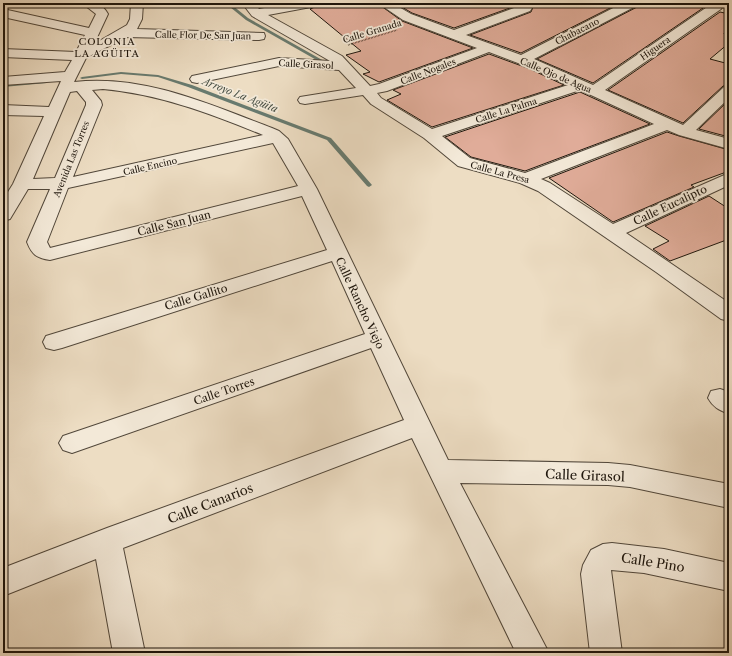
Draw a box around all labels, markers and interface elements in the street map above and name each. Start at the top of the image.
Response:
street label: Chabacano [553,15,601,47]
street label: Calle Granada [341,17,403,45]
street label: Calle Flor De San Juan [155,29,252,41]
street label: Higuera [638,34,672,62]
district label: COLONIA LA AGÜITA [74,35,140,60]
street label: Calle Nogales [399,55,457,87]
street label: Calle Ojo de Agua [519,55,594,95]
street label: Calle Girasol [278,57,334,71]
water label: Arroyo La Agüita [199,74,280,115]
street label: Calle La Palma [474,95,538,125]
street label: Avenida Las Torres [50,119,91,200]
street label: Calle Encino [122,154,178,178]
street label: Calle La Presa [469,159,531,185]
street label: Calle Eucalipto [631,182,709,228]
street label: Calle San Juan [136,207,212,239]
street label: Calle Rancho Viejo [333,255,388,351]
street label: Calle Gallito [163,281,229,313]
street label: Calle Torres [192,374,257,408]
street label: Calle Girasol [545,466,625,484]
street label: Calle Canarios [165,479,255,527]
street label: Calle Pino [620,549,686,575]

